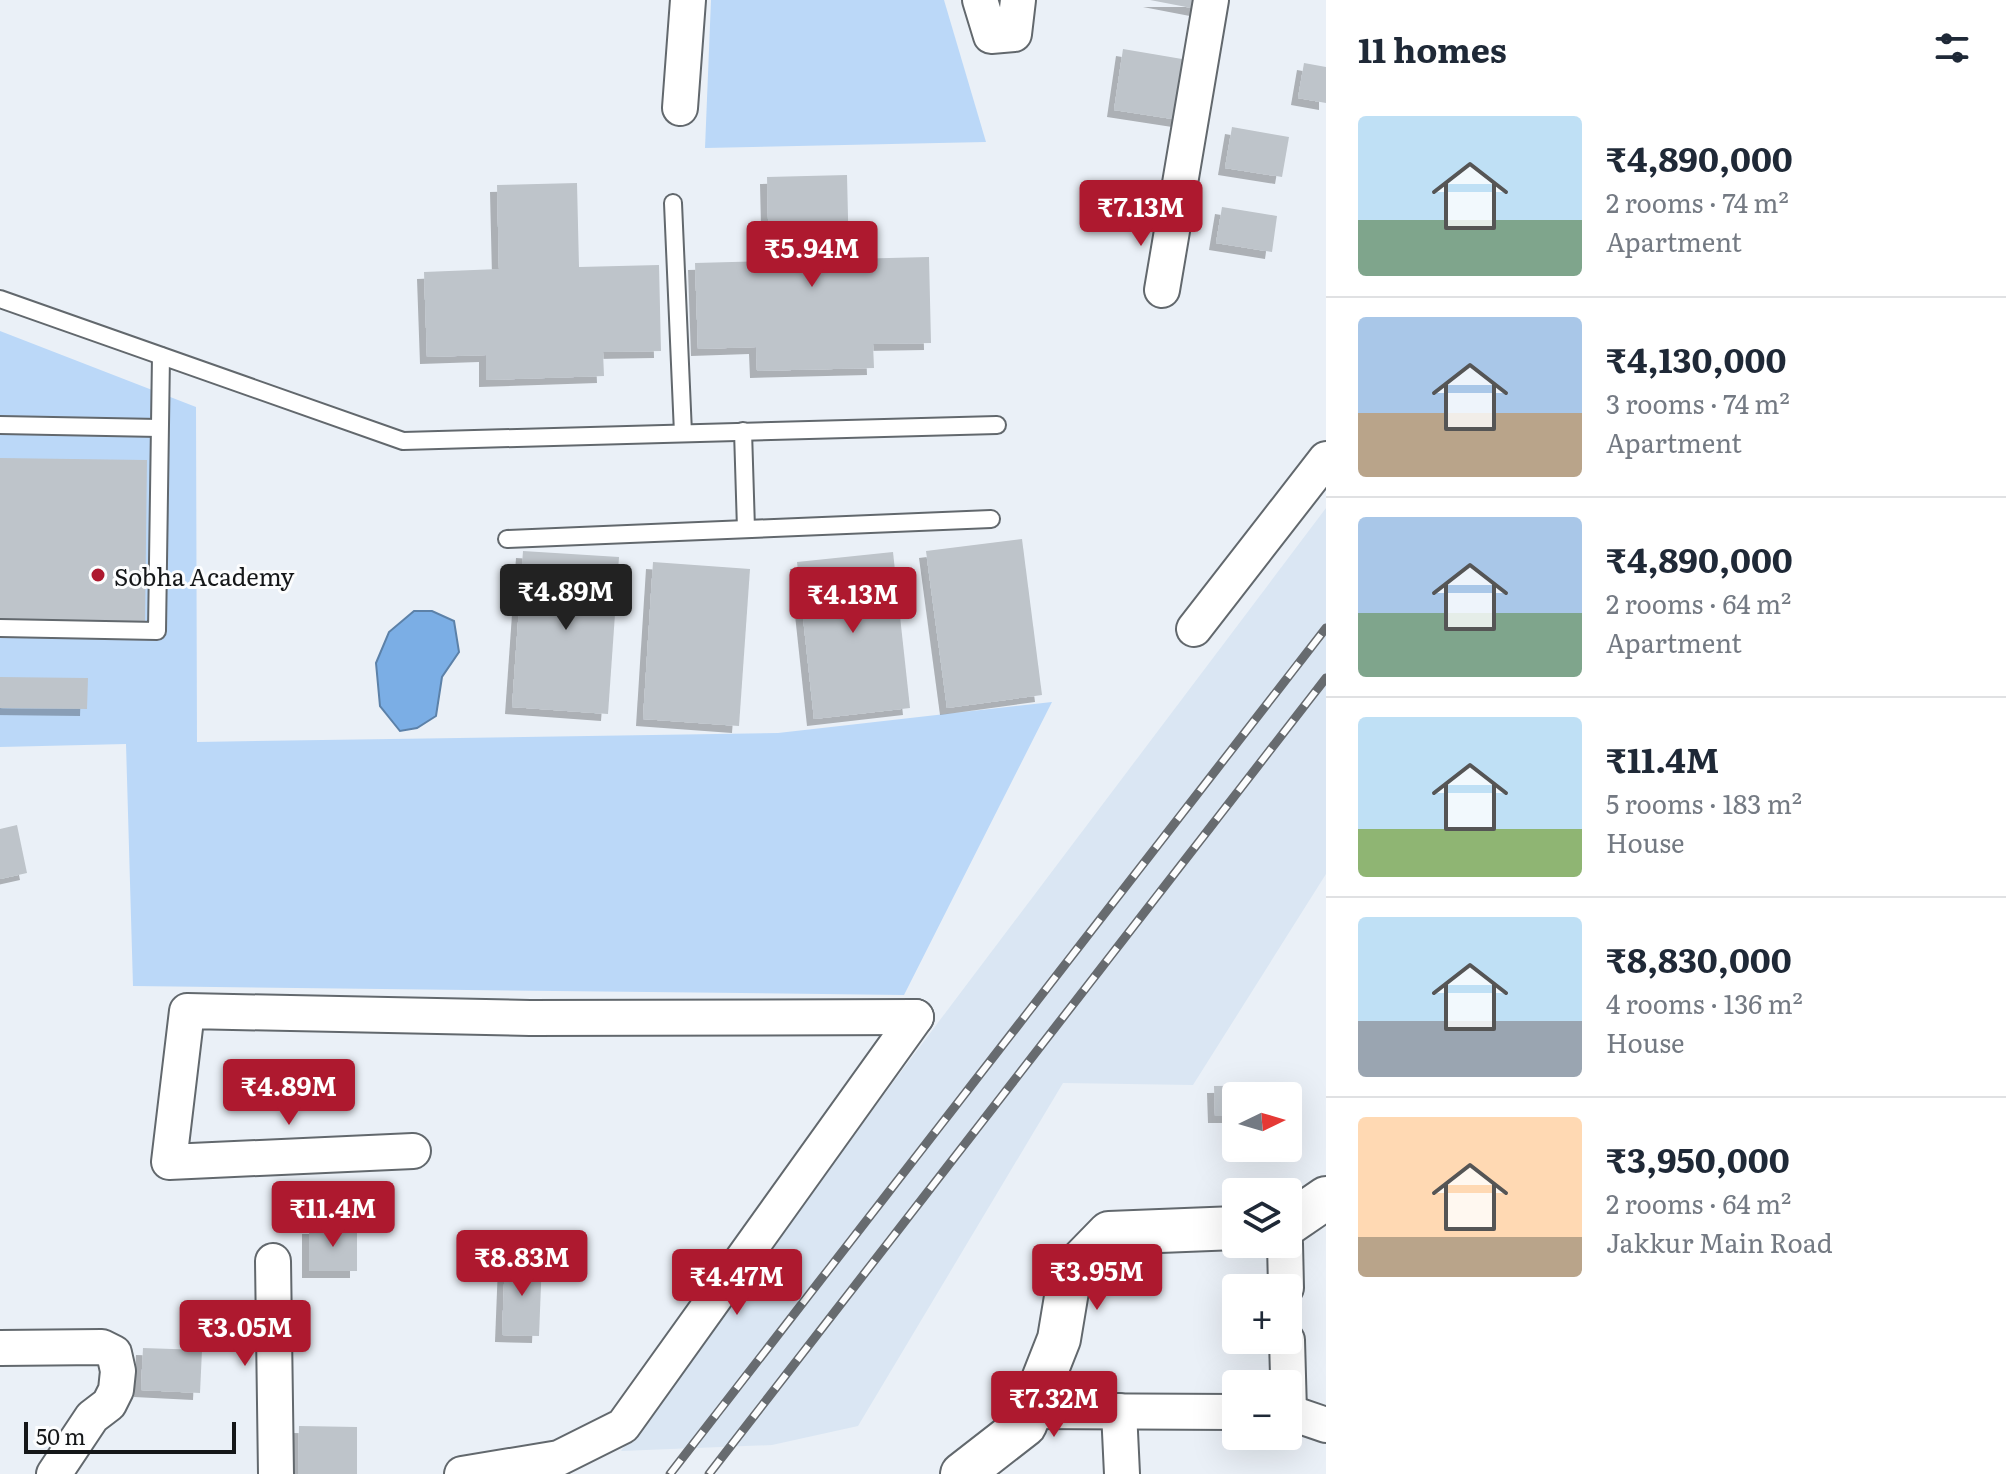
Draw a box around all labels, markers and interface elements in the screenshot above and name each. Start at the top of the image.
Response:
text: 11 homes [1358,23,1507,73]
icon: filters [1930,26,1974,70]
text: ₹4,890,000 [1606,132,1793,182]
icon: home [1422,148,1518,244]
pin: ₹7.13M [1076,180,1206,248]
text: 2 rooms · 74 m² [1606,182,1789,221]
text: ₹7.13M [1098,186,1184,225]
pin: ₹5.94M [747,221,877,289]
text: Apartment [1606,221,1742,260]
text: ₹5.94M [765,227,859,266]
text: ₹4,130,000 [1606,333,1786,383]
icon: home [1422,349,1518,445]
text: 3 rooms · 74 m² [1606,383,1790,422]
text: Apartment [1606,422,1742,461]
text: ₹4,890,000 [1606,533,1793,583]
icon: home [1422,549,1518,645]
place label: Sobha Academy [114,558,294,593]
pin: ₹4.89M [501,564,631,632]
marker: Sobha Academy [89,566,107,584]
pin: ₹4.13M [788,567,918,635]
text: ₹4.89M [518,570,614,609]
text: ₹4.13M [807,573,899,612]
text: 2 rooms · 64 m² [1606,583,1791,622]
text: Apartment [1606,622,1742,661]
text: ₹11.4M [1606,733,1719,783]
icon: home [1422,749,1518,845]
text: 5 rooms · 183 m² [1606,783,1802,822]
text: House [1606,822,1684,861]
text: ₹8,830,000 [1606,933,1792,983]
icon: home [1422,949,1518,1045]
text: 4 rooms · 136 m² [1606,983,1803,1022]
text: House [1606,1022,1684,1061]
pin: ₹4.89M [224,1059,354,1127]
text: ₹4.89M [241,1065,337,1104]
north arrow [1222,1082,1302,1162]
map controls [1222,1082,1302,1450]
text: ₹3,950,000 [1606,1133,1790,1183]
icon: home [1422,1149,1518,1245]
button: layers [1222,1178,1302,1258]
pin: ₹11.4M [268,1181,398,1249]
text: 2 rooms · 64 m² [1606,1183,1791,1222]
text: ₹11.4M [290,1187,376,1226]
text: Jakkur Main Road [1606,1222,1833,1261]
pin: ₹8.83M [457,1230,587,1298]
text: ₹8.83M [474,1236,570,1275]
pin: ₹3.95M [1032,1244,1162,1312]
pin: ₹4.47M [672,1249,802,1317]
text: ₹3.95M [1050,1250,1144,1289]
text: ₹4.47M [690,1255,784,1294]
button: + [1222,1274,1302,1354]
pin: ₹3.05M [180,1300,310,1368]
text: ₹3.05M [198,1306,292,1345]
button: − [1222,1370,1302,1450]
pin: ₹7.32M [989,1371,1119,1439]
text: ₹7.32M [1009,1377,1099,1416]
scale bar [24,1418,236,1454]
text: 50 m [36,1419,86,1452]

